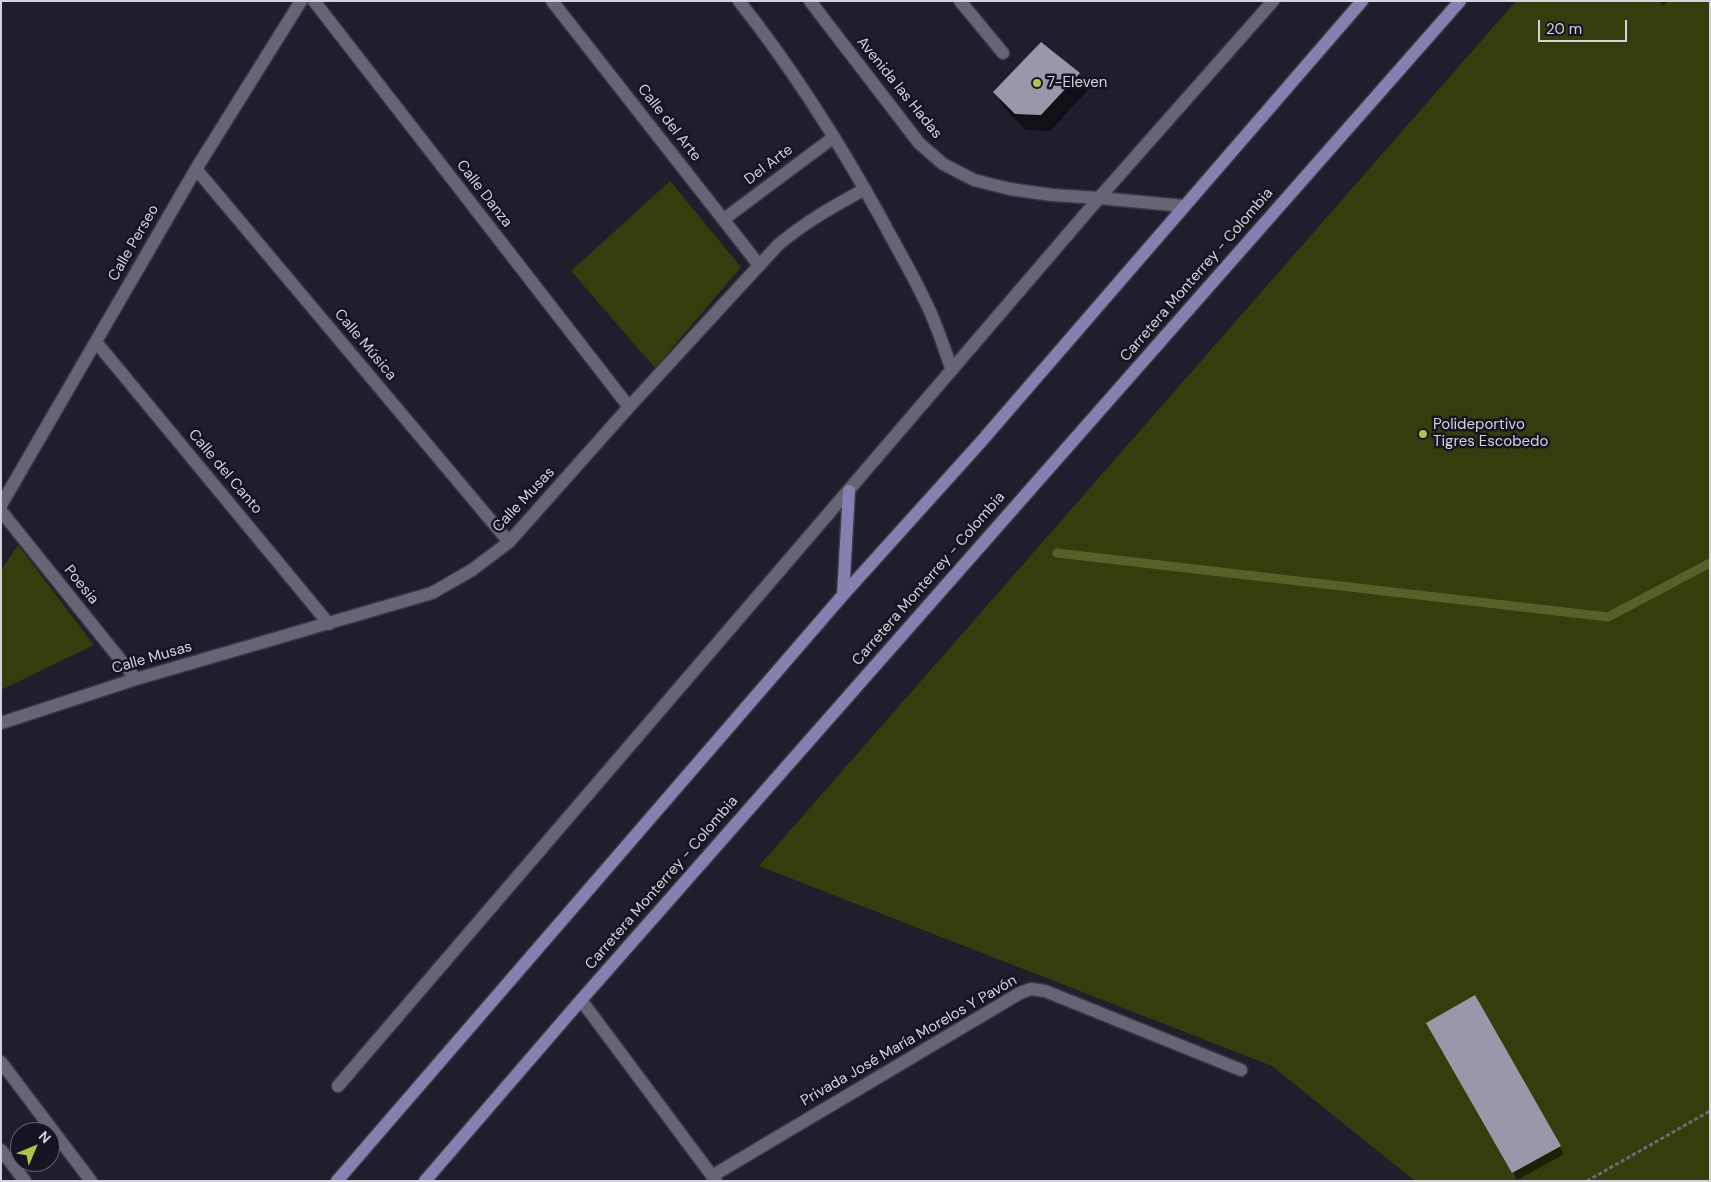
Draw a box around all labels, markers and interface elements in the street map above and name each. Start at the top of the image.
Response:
scale bar [1541,10,1630,42]
text: 20 m [1546,19,1582,39]
street label: Avenida las Hadas [853,34,945,142]
place label: 7-Eleven [1047,74,1107,92]
marker: 7-Eleven [1031,77,1043,89]
street label: Calle del Arte [633,81,705,165]
street label: Del Arte [741,141,797,189]
street label: Calle Danza [452,157,516,231]
street label: Carretera Monterrey - Colombia [1117,185,1277,365]
street label: Calle Perseo [105,202,163,284]
street label: Calle Música [330,306,400,384]
place label: Polideportivo Tigres Escobedo [1433,416,1548,451]
street label: Calle del Canto [184,426,266,518]
marker: Polideportivo Tigres Escobedo [1417,428,1429,440]
street label: Calle Musas [489,464,559,536]
street label: Carretera Monterrey - Colombia [849,489,1009,669]
street label: Poesia [60,562,102,608]
street label: Calle Musas [110,638,194,678]
street label: Carretera Monterrey - Colombia [582,793,742,973]
street label: Privada José María Morelos Y Pavón [798,972,1020,1110]
north arrow [10,1122,60,1172]
text: N [35,1127,55,1147]

